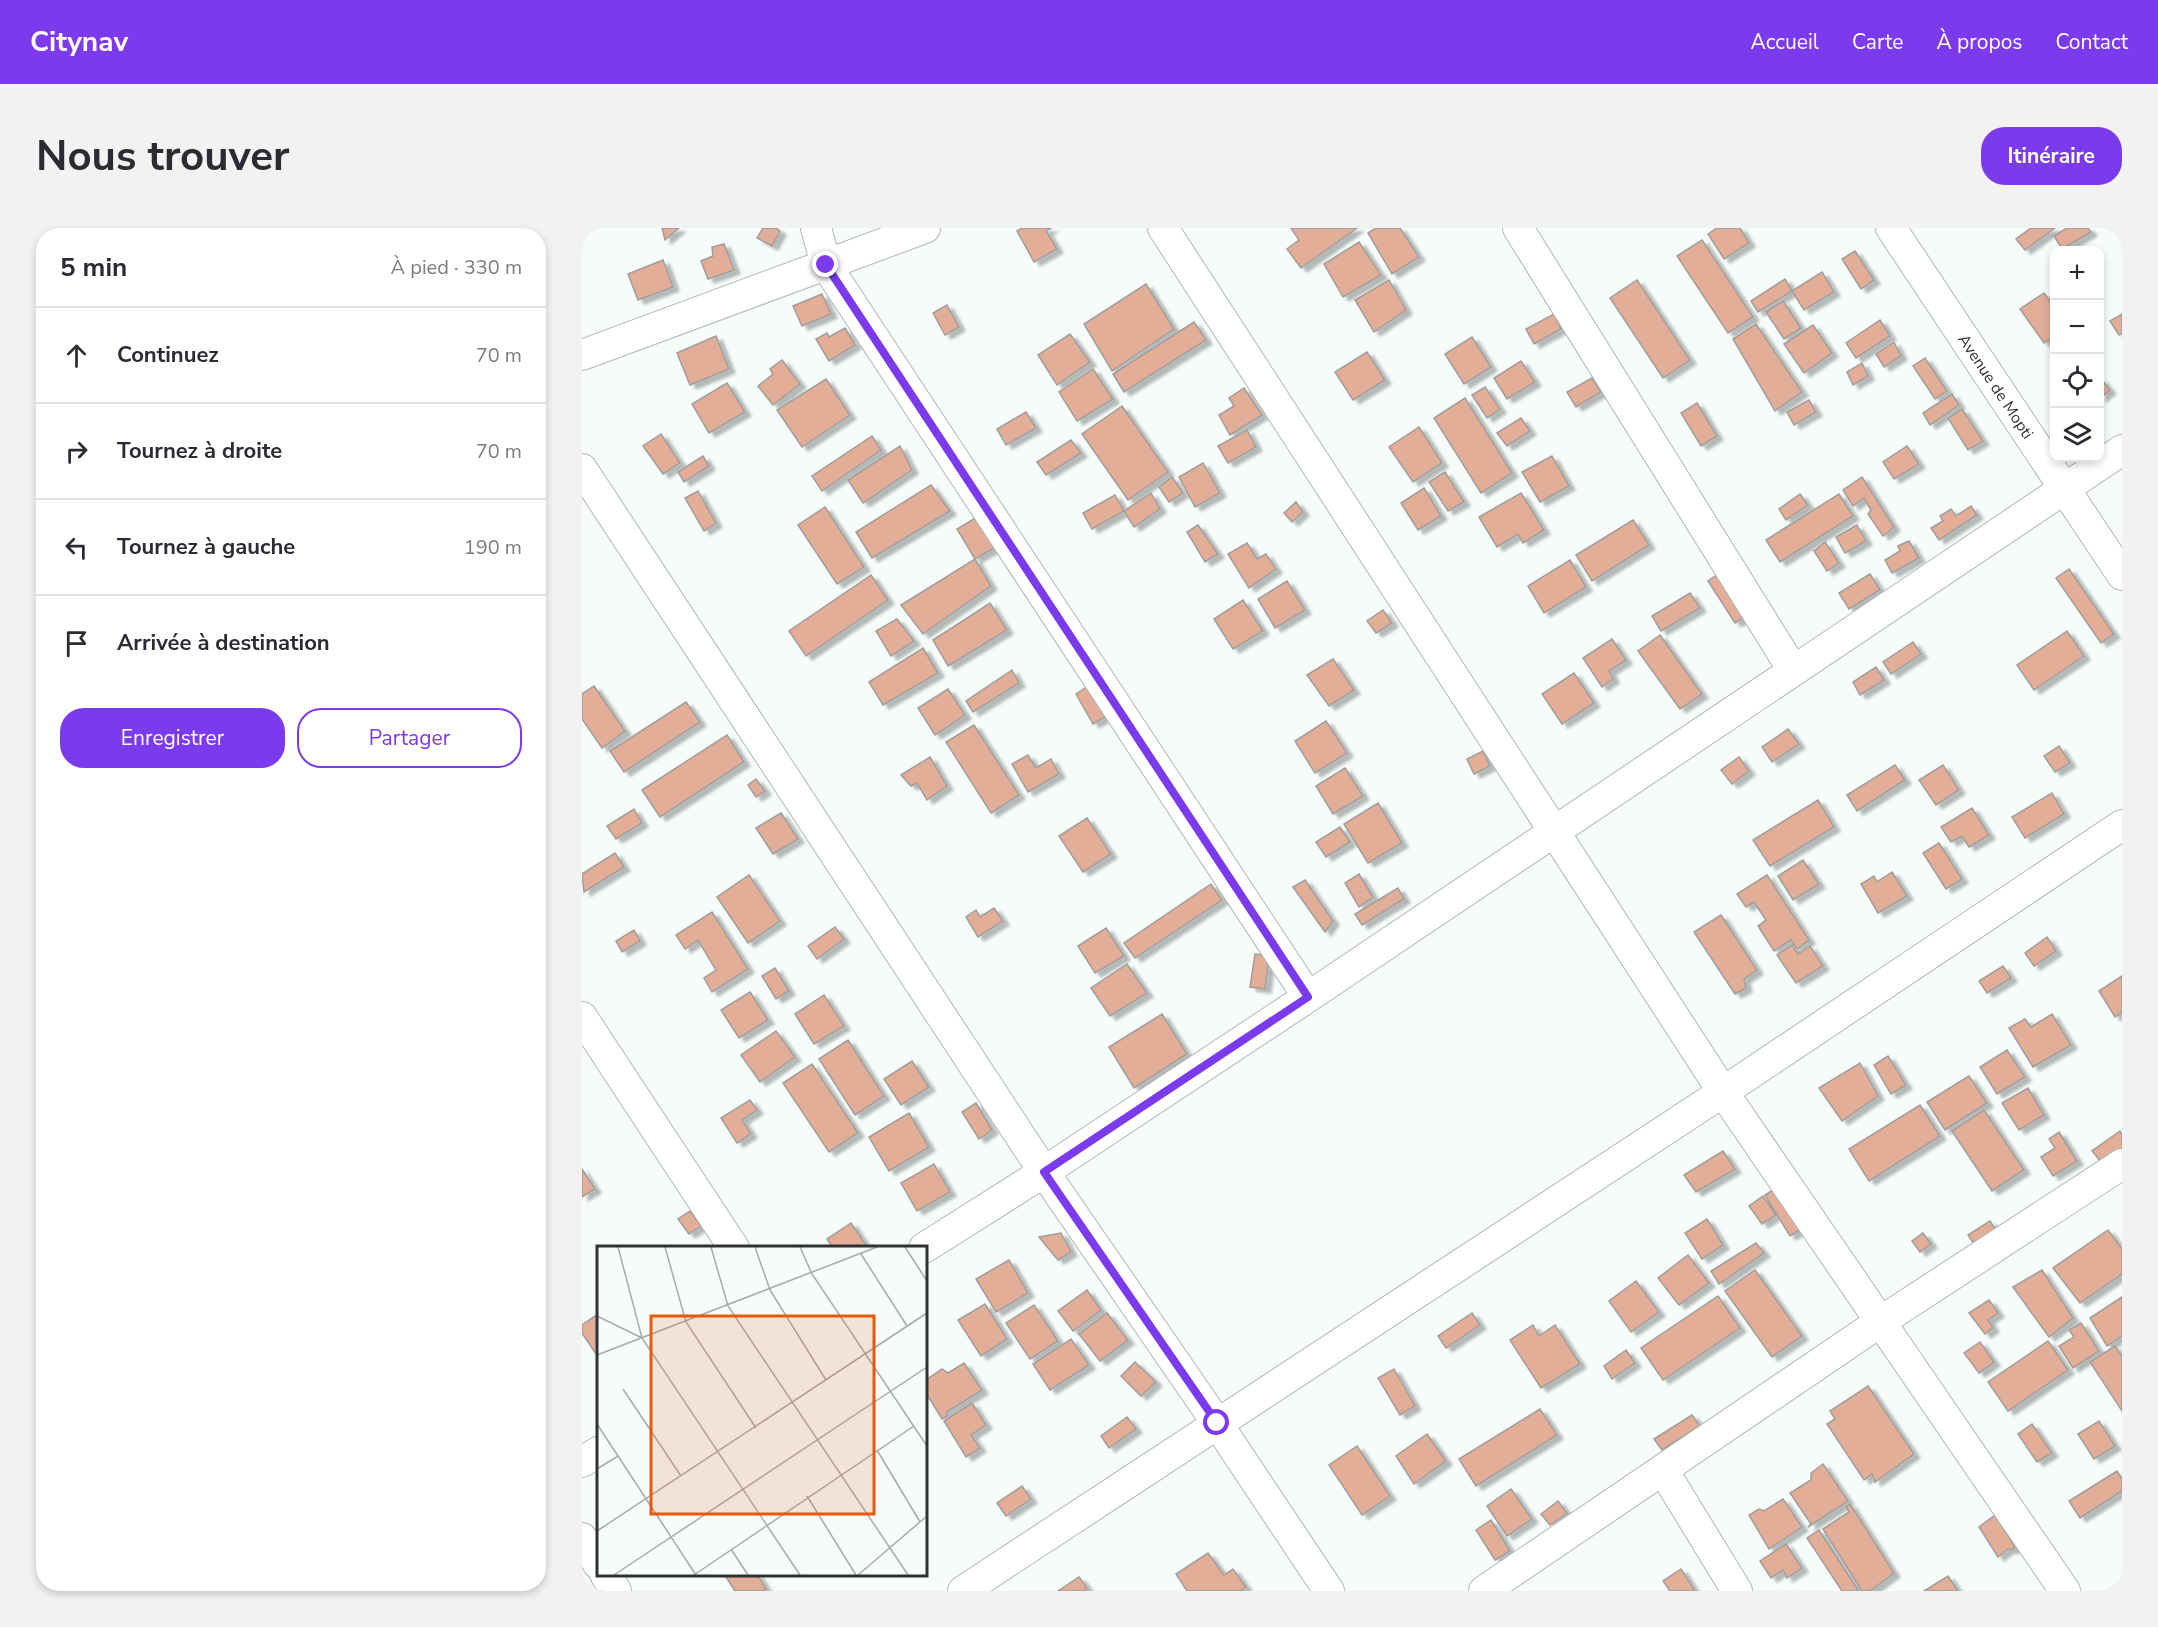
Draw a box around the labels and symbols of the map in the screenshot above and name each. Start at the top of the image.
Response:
route end [812,251,838,277]
street label: Avenue de Mopti [1953,330,2038,443]
inset map [597,1246,927,1576]
route start [1203,1409,1229,1435]

